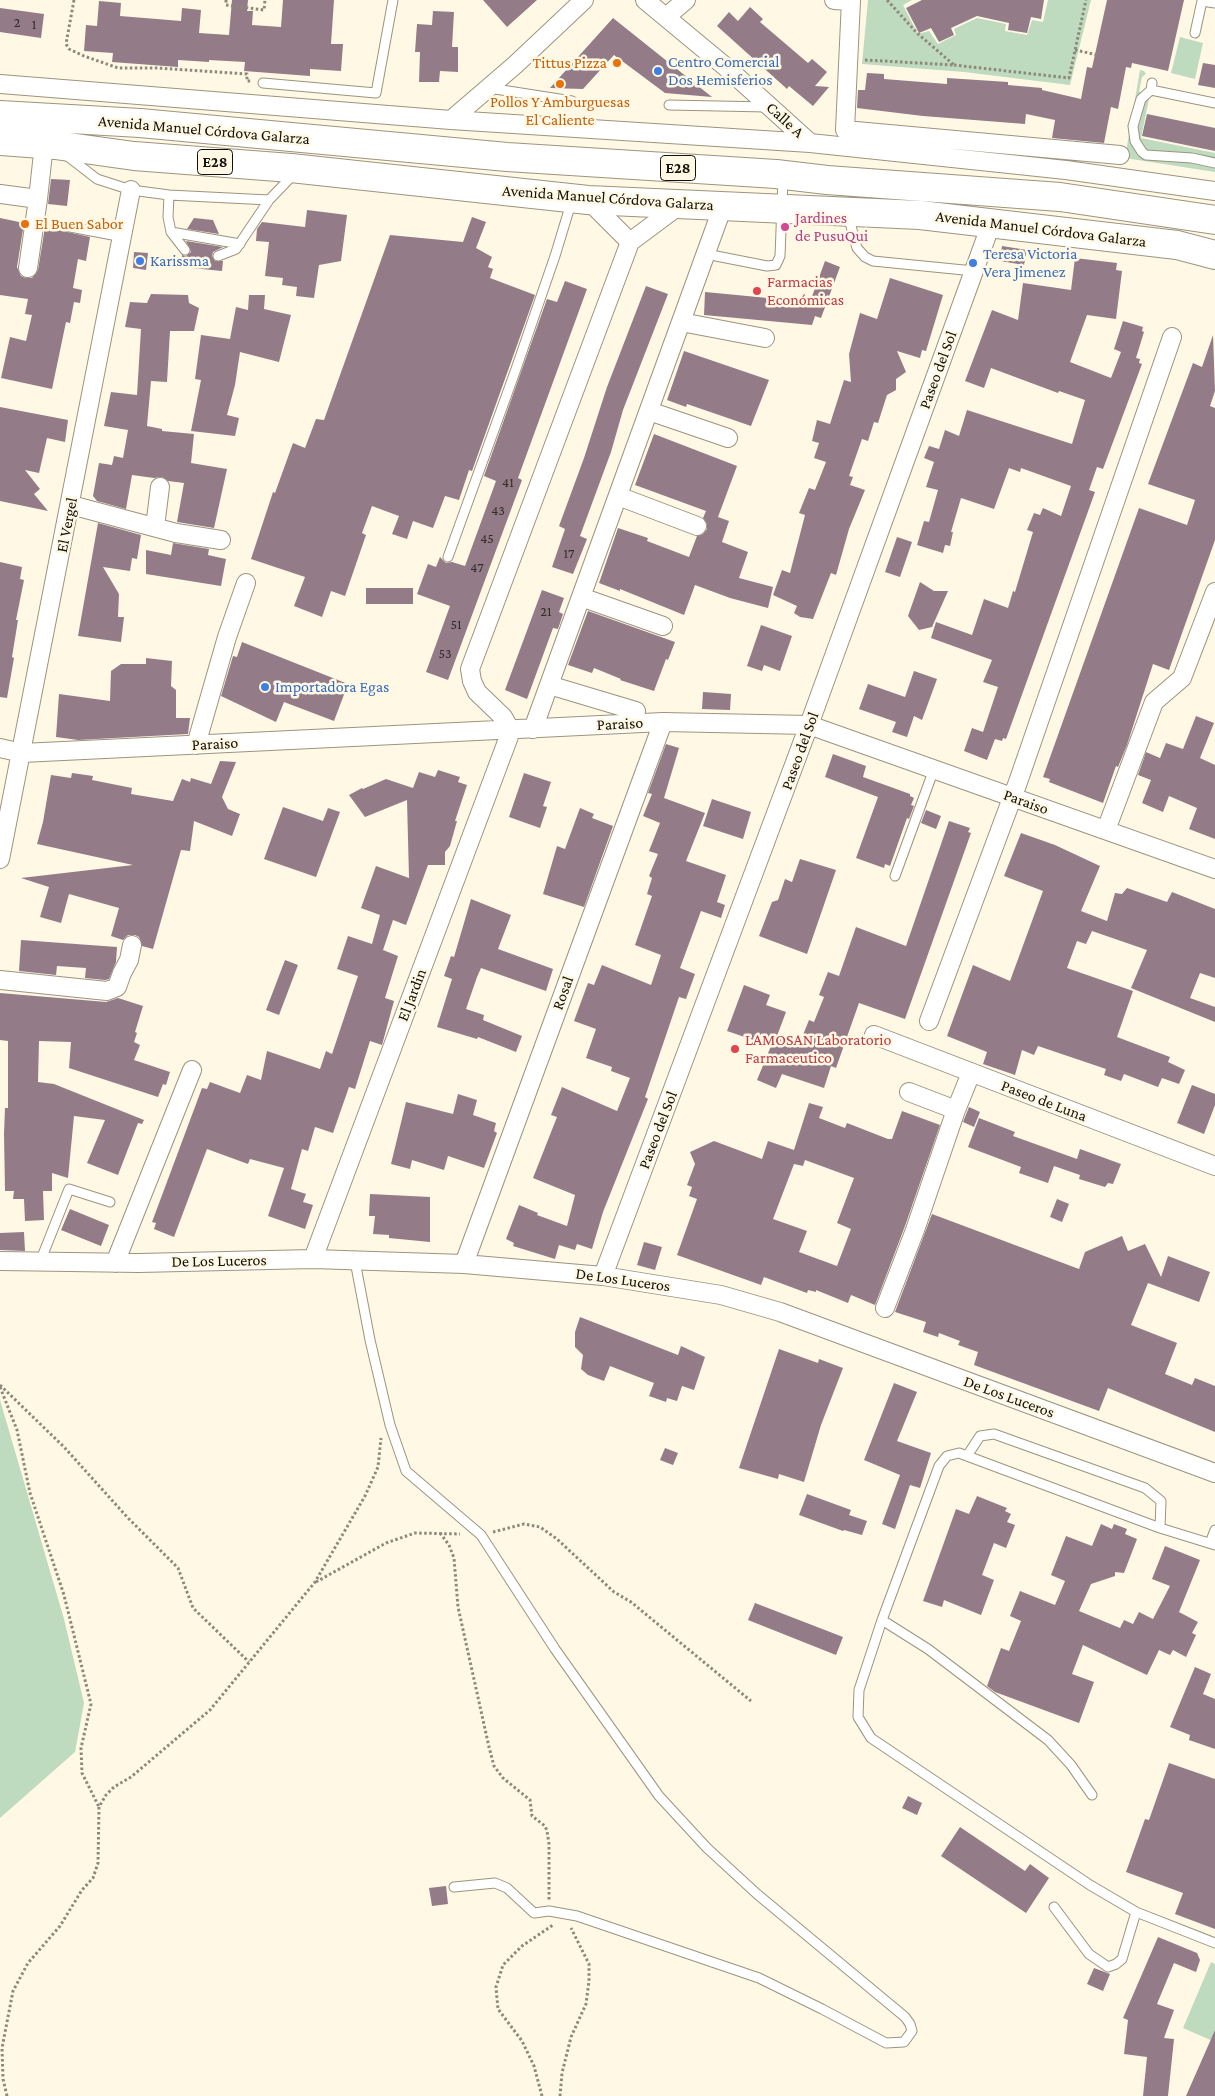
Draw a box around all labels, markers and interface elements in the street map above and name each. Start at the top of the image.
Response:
house number: 2 [14,15,20,31]
house number: 1 [32,17,36,33]
place label: Centro Comercial Dos Hemisferios [668,52,780,90]
place label: Tittus Pizza [533,53,607,73]
marker: Tittus Pizza [611,57,623,69]
marker: Centro Comercial Dos Hemisferios [652,65,664,77]
marker: Pollos Y Amburguesas El Caliente [554,78,566,90]
place label: Pollos Y Amburguesas El Caliente [490,92,630,130]
street label: Calle A [762,98,808,142]
street label: Avenida Manuel Córdova Galarza [97,111,311,149]
road number: E28 [198,150,232,174]
road number: E28 [660,156,696,180]
street label: Avenida Manuel Córdova Galarza [501,181,715,215]
street label: Avenida Manuel Córdova Galarza [935,207,1147,251]
place label: Jardines de PusuQui [795,208,868,246]
place label: El Buen Sabor [35,214,123,234]
marker: El Buen Sabor [19,218,31,230]
marker: Jardines de PusuQui [779,221,791,233]
place label: Teresa Victoria Vera Jimenez [983,244,1077,282]
place label: Karissma [150,251,209,271]
marker: Karissma [134,255,146,267]
marker: Teresa Victoria Vera Jimenez [967,257,979,269]
place label: Farmacias Económicas [767,272,844,310]
marker: Farmacias Económicas [751,285,763,297]
street label: Paseo del Sol [915,328,961,412]
house number: 41 [502,475,514,491]
street label: El Vergel [52,496,82,554]
house number: 43 [491,503,505,519]
house number: 45 [480,531,494,547]
house number: 17 [563,546,575,562]
house number: 47 [470,560,484,576]
house number: 21 [540,604,552,620]
house number: 51 [450,617,462,633]
house number: 53 [438,646,452,662]
place label: Importadora Egas [275,677,389,697]
marker: Importadora Egas [259,681,271,693]
street label: Paseo del Sol [777,709,823,793]
street label: Paraiso [596,713,644,735]
street label: Paraiso [191,733,239,755]
street label: Paraiso [1001,785,1051,819]
street label: El Jardin [393,966,431,1024]
street label: Rosal [548,974,578,1012]
place label: LAMOSAN Laboratorio Farmaceutico [745,1030,891,1068]
marker: LAMOSAN Laboratorio Farmaceutico [729,1043,741,1055]
street label: Paseo de Luna [998,1076,1090,1126]
street label: Paseo del Sol [634,1088,682,1172]
street label: De Los Luceros [171,1251,267,1271]
street label: De Los Luceros [574,1264,672,1296]
street label: De Los Luceros [961,1372,1057,1422]

